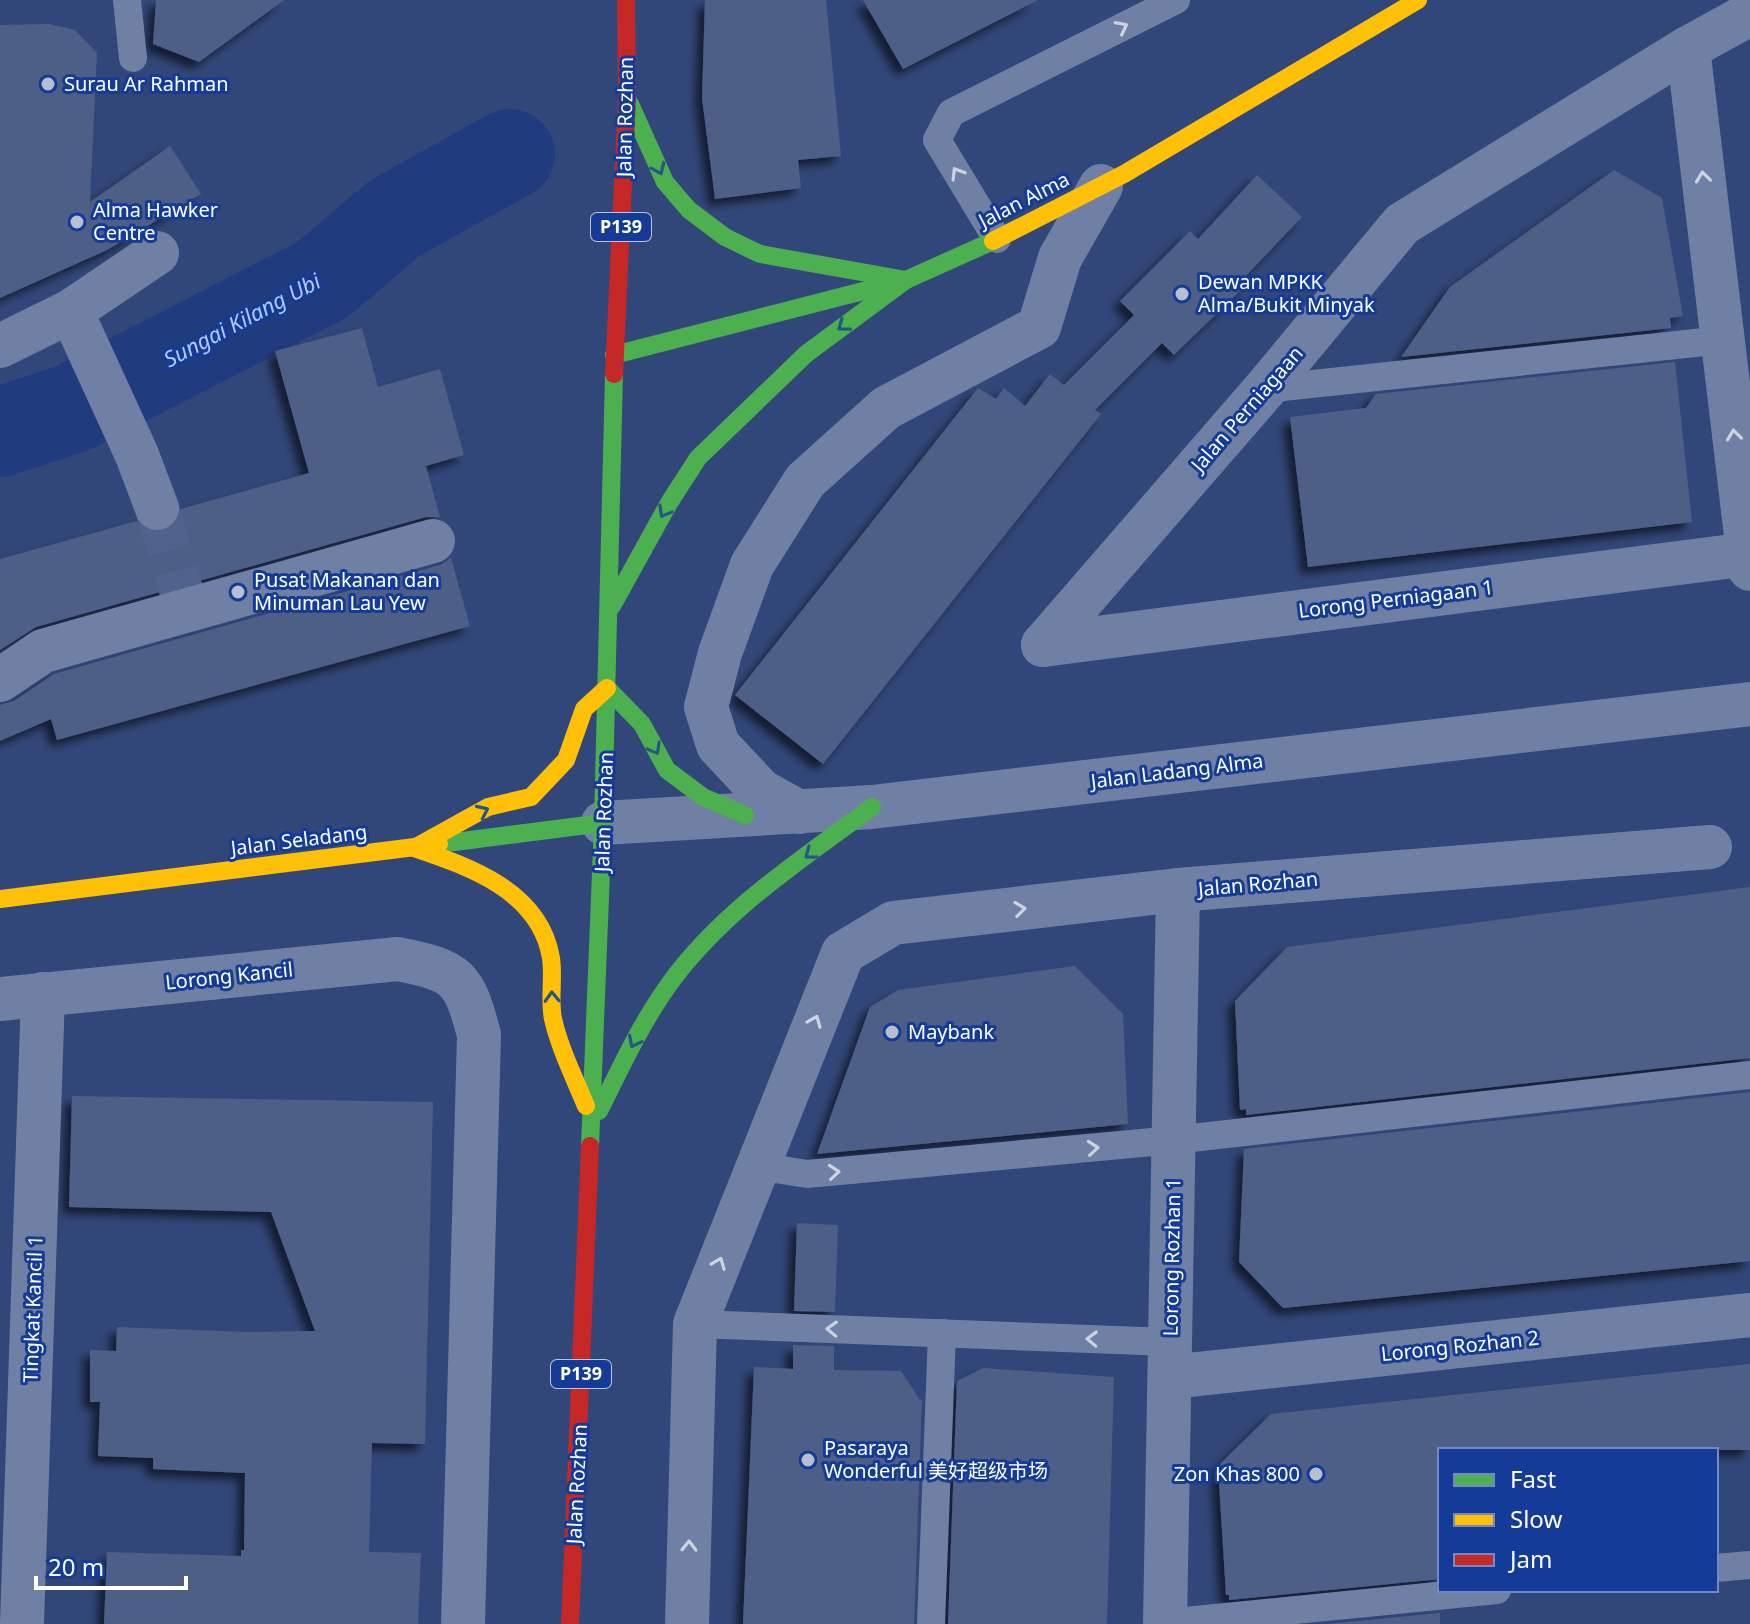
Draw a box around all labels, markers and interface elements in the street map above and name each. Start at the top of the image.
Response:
one-way arrow [1113,21,1128,37]
street label: Jalan Rozhan [610,57,639,179]
place label: Surau Ar Rahman [64,70,229,97]
marker: Surau Ar Rahman [39,75,57,93]
one-way arrow [649,161,665,175]
street label: Jalan Alma [972,165,1074,235]
one-way arrow [951,167,967,182]
one-way arrow [1695,170,1712,183]
place label: Alma Hawker Centre [93,196,218,246]
marker: Alma Hawker Centre [68,213,86,231]
road number: P139 [591,213,651,241]
water label: Sungai Kilang Ubi [158,265,326,373]
place label: Dewan MPKK Alma/Bukit Minyak [1198,268,1375,318]
marker: Dewan MPKK Alma/Bukit Minyak [1173,285,1191,303]
one-way arrow [837,317,852,331]
street label: Jalan Perniagaan [1183,340,1309,479]
one-way arrow [1726,429,1743,442]
one-way arrow [658,503,674,518]
place label: Pusat Makanan dan Minuman Lau Yew [254,566,440,616]
street label: Lorong Perniagaan 1 [1297,573,1495,624]
marker: Pusat Makanan dan Minuman Lau Yew [229,583,247,601]
one-way arrow [646,740,661,755]
street label: Jalan Ladang Alma [1087,747,1265,795]
street label: Jalan Rozhan [588,751,619,875]
one-way arrow [474,805,489,821]
street label: Jalan Seladang [227,818,369,862]
one-way arrow [804,844,819,858]
street label: Jalan Rozhan [1195,865,1319,902]
one-way arrow [1014,900,1027,917]
street label: Lorong Kancil [164,955,294,996]
one-way arrow [543,990,560,1003]
one-way arrow [805,1015,822,1029]
place label: Maybank [908,1018,994,1045]
marker: Maybank [883,1023,901,1041]
one-way arrow [629,1033,644,1048]
one-way arrow [1087,1139,1100,1156]
one-way arrow [828,1163,841,1180]
street label: Lorong Rozhan 1 [1157,1177,1186,1337]
street label: Tingkat Kancil 1 [16,1235,49,1383]
one-way arrow [709,1257,726,1271]
one-way arrow [825,1320,838,1337]
street label: Lorong Rozhan 2 [1380,1324,1540,1367]
one-way arrow [1085,1330,1098,1347]
road number: P139 [551,1360,611,1388]
street label: Jalan Rozhan [560,1423,593,1547]
place label: Pasaraya Wonderful 美好超级市场 [824,1434,1048,1484]
legend [1438,1448,1718,1592]
marker: Pasaraya Wonderful 美好超级市场 [799,1451,817,1469]
place label: Zon Khas 800 [1174,1460,1300,1487]
text: Fast [1510,1462,1556,1495]
marker: Zon Khas 800 [1307,1465,1325,1483]
text: Slow [1510,1502,1562,1535]
one-way arrow [680,1539,697,1552]
scale bar [36,1540,186,1590]
text: Jam [1508,1542,1552,1575]
text: 20 m [48,1550,104,1583]

